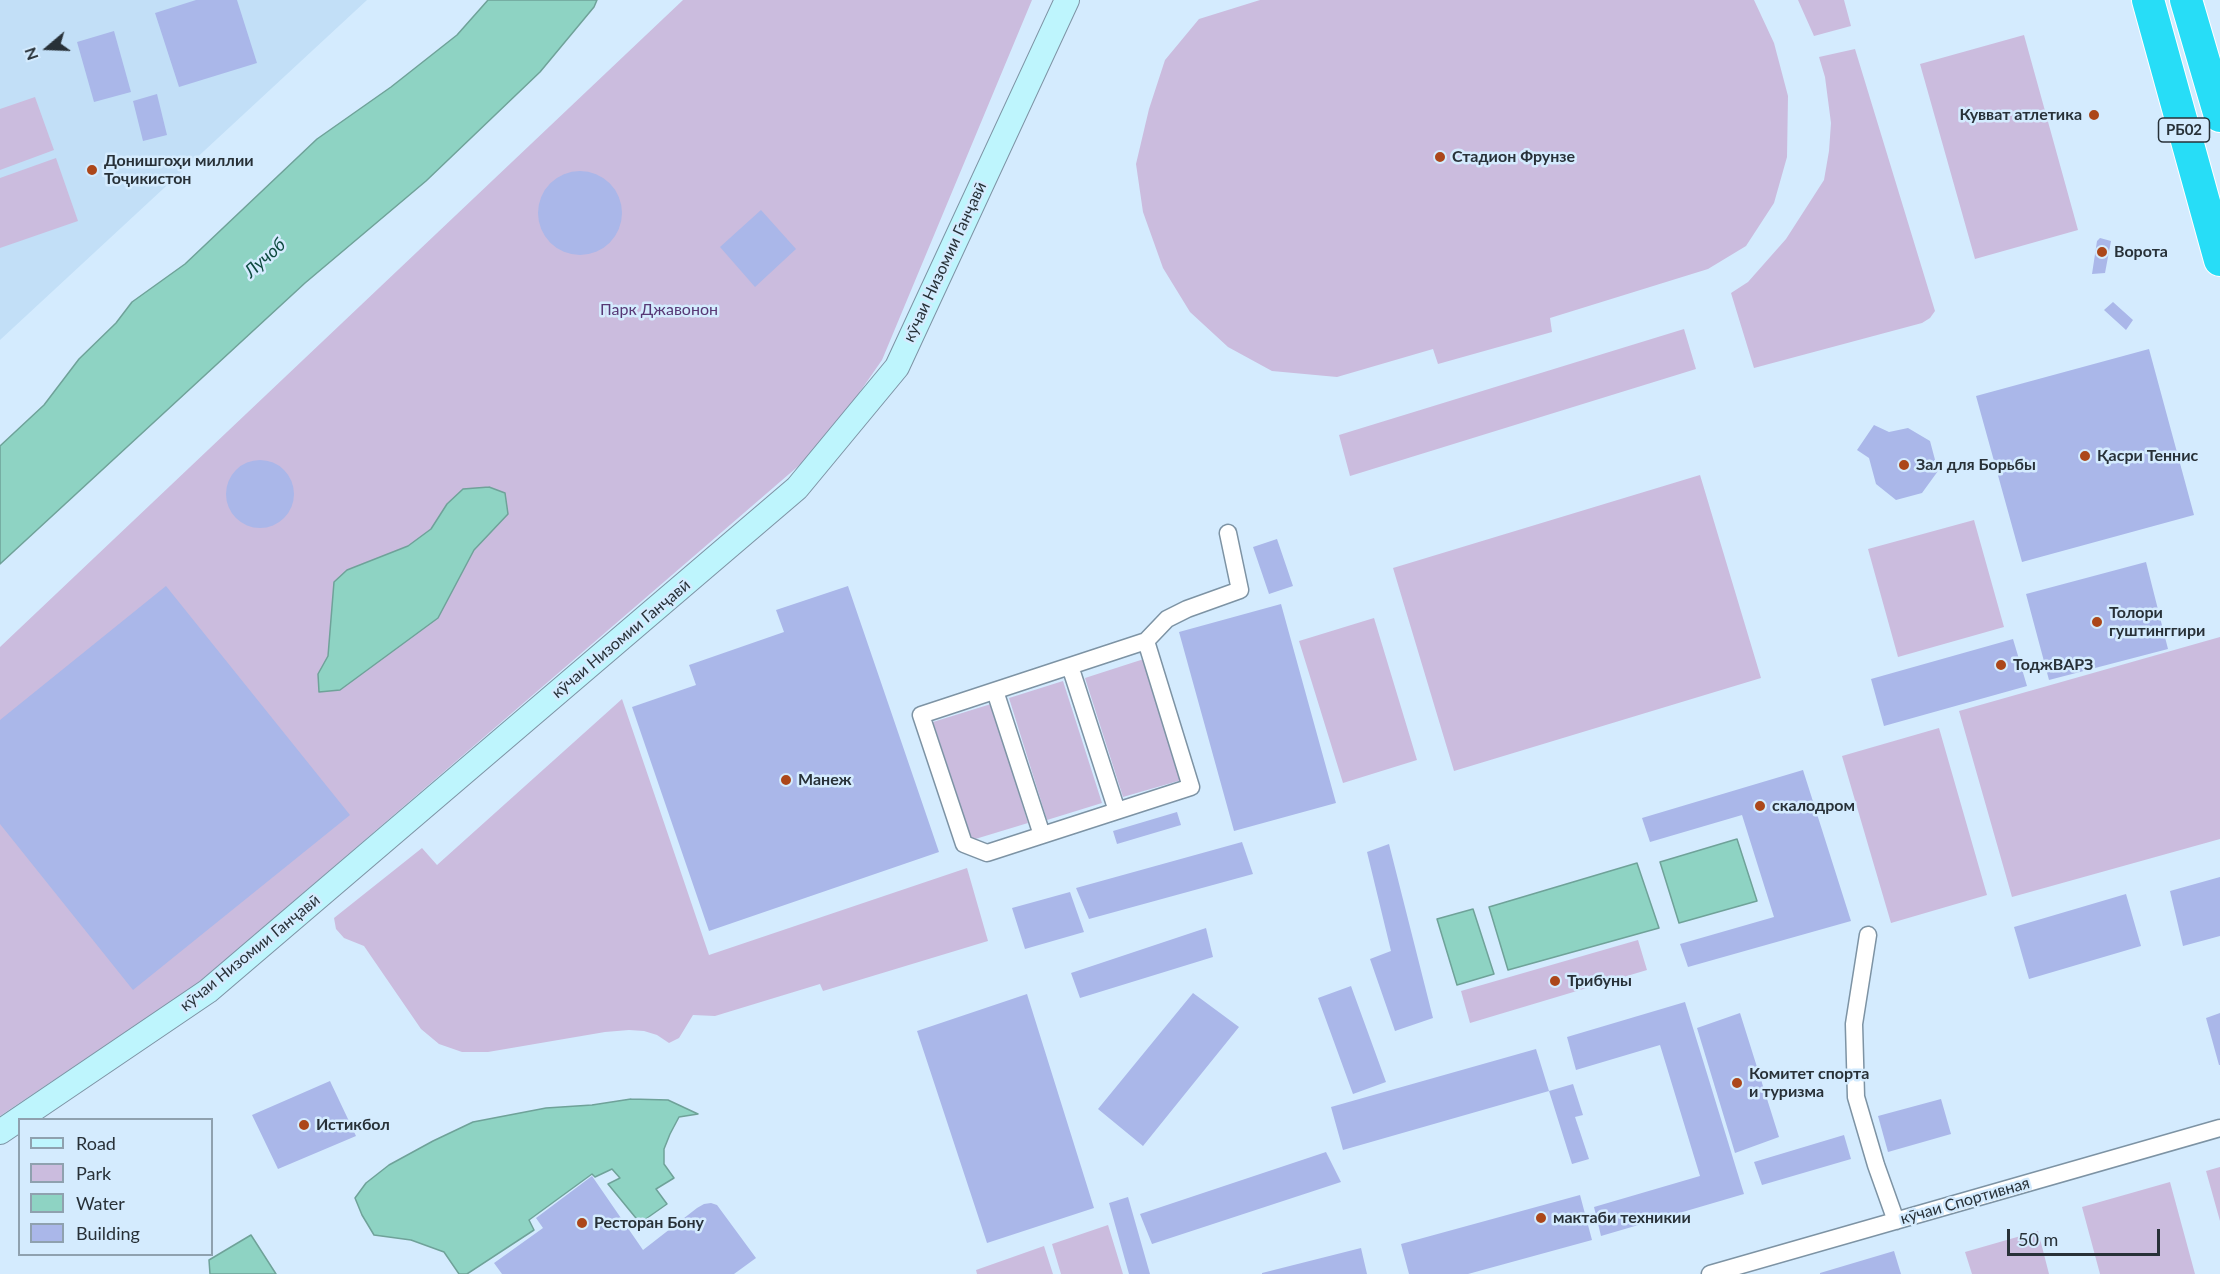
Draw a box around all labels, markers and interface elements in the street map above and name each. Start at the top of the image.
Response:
north arrow [18,18,78,78]
text: N [20,45,41,63]
place label: Кувват атлетика [1959,105,2082,125]
marker: Кувват атлетика [2087,108,2101,122]
road number: РБ02 [2158,118,2210,142]
place label: Стадион Фрунзе [1452,147,1575,167]
marker: Стадион Фрунзе [1433,150,1447,164]
place label: Донишгоҳи миллии Тоҷикистон [104,151,254,189]
marker: Донишгоҳи миллии Тоҷикистон [85,163,99,177]
street label: кӯчаи Низомии Ганҷавӣ [899,179,991,345]
water label: Лучоб [240,234,290,282]
place label: Ворота [2114,242,2168,262]
marker: Ворота [2095,245,2109,259]
park label: Парк Джавонон [600,300,718,320]
place label: Қасри Теннис [2097,446,2198,466]
marker: Қасри Теннис [2078,449,2092,463]
place label: Зал для Борьбы [1916,455,2036,475]
marker: Зал для Борьбы [1897,458,1911,472]
street label: кӯчаи Низомии Ганҷавӣ [548,576,694,702]
place label: Толори гуштинггири [2109,603,2205,641]
marker: Толори гуштинггири [2090,615,2104,629]
place label: ТоджВАРЗ [2013,655,2093,675]
marker: ТоджВАРЗ [1994,658,2008,672]
place label: Манеж [798,770,852,790]
marker: Манеж [779,773,793,787]
place label: скалодром [1772,796,1855,816]
marker: скалодром [1753,799,1767,813]
street label: кӯчаи Низомии Ганҷавӣ [176,891,324,1015]
place label: Трибуны [1567,971,1632,991]
marker: Трибуны [1548,974,1562,988]
place label: Комитет спорта и туризма [1749,1064,1869,1102]
marker: Комитет спорта и туризма [1730,1076,1744,1090]
place label: Истикбол [316,1115,390,1135]
legend [18,1118,213,1256]
marker: Истикбол [297,1118,311,1132]
text: Road [76,1132,116,1154]
text: Park [76,1162,111,1184]
street label: кӯчаи Спортивная [1898,1173,2032,1229]
text: Water [76,1192,125,1214]
place label: мактаби техникии [1553,1208,1691,1228]
marker: мактаби техникии [1534,1211,1548,1225]
place label: Ресторан Бону [594,1213,704,1233]
marker: Ресторан Бону [575,1216,589,1230]
scale bar [2010,1217,2163,1255]
text: Building [76,1222,140,1244]
text: 50 m [2018,1228,2058,1250]

